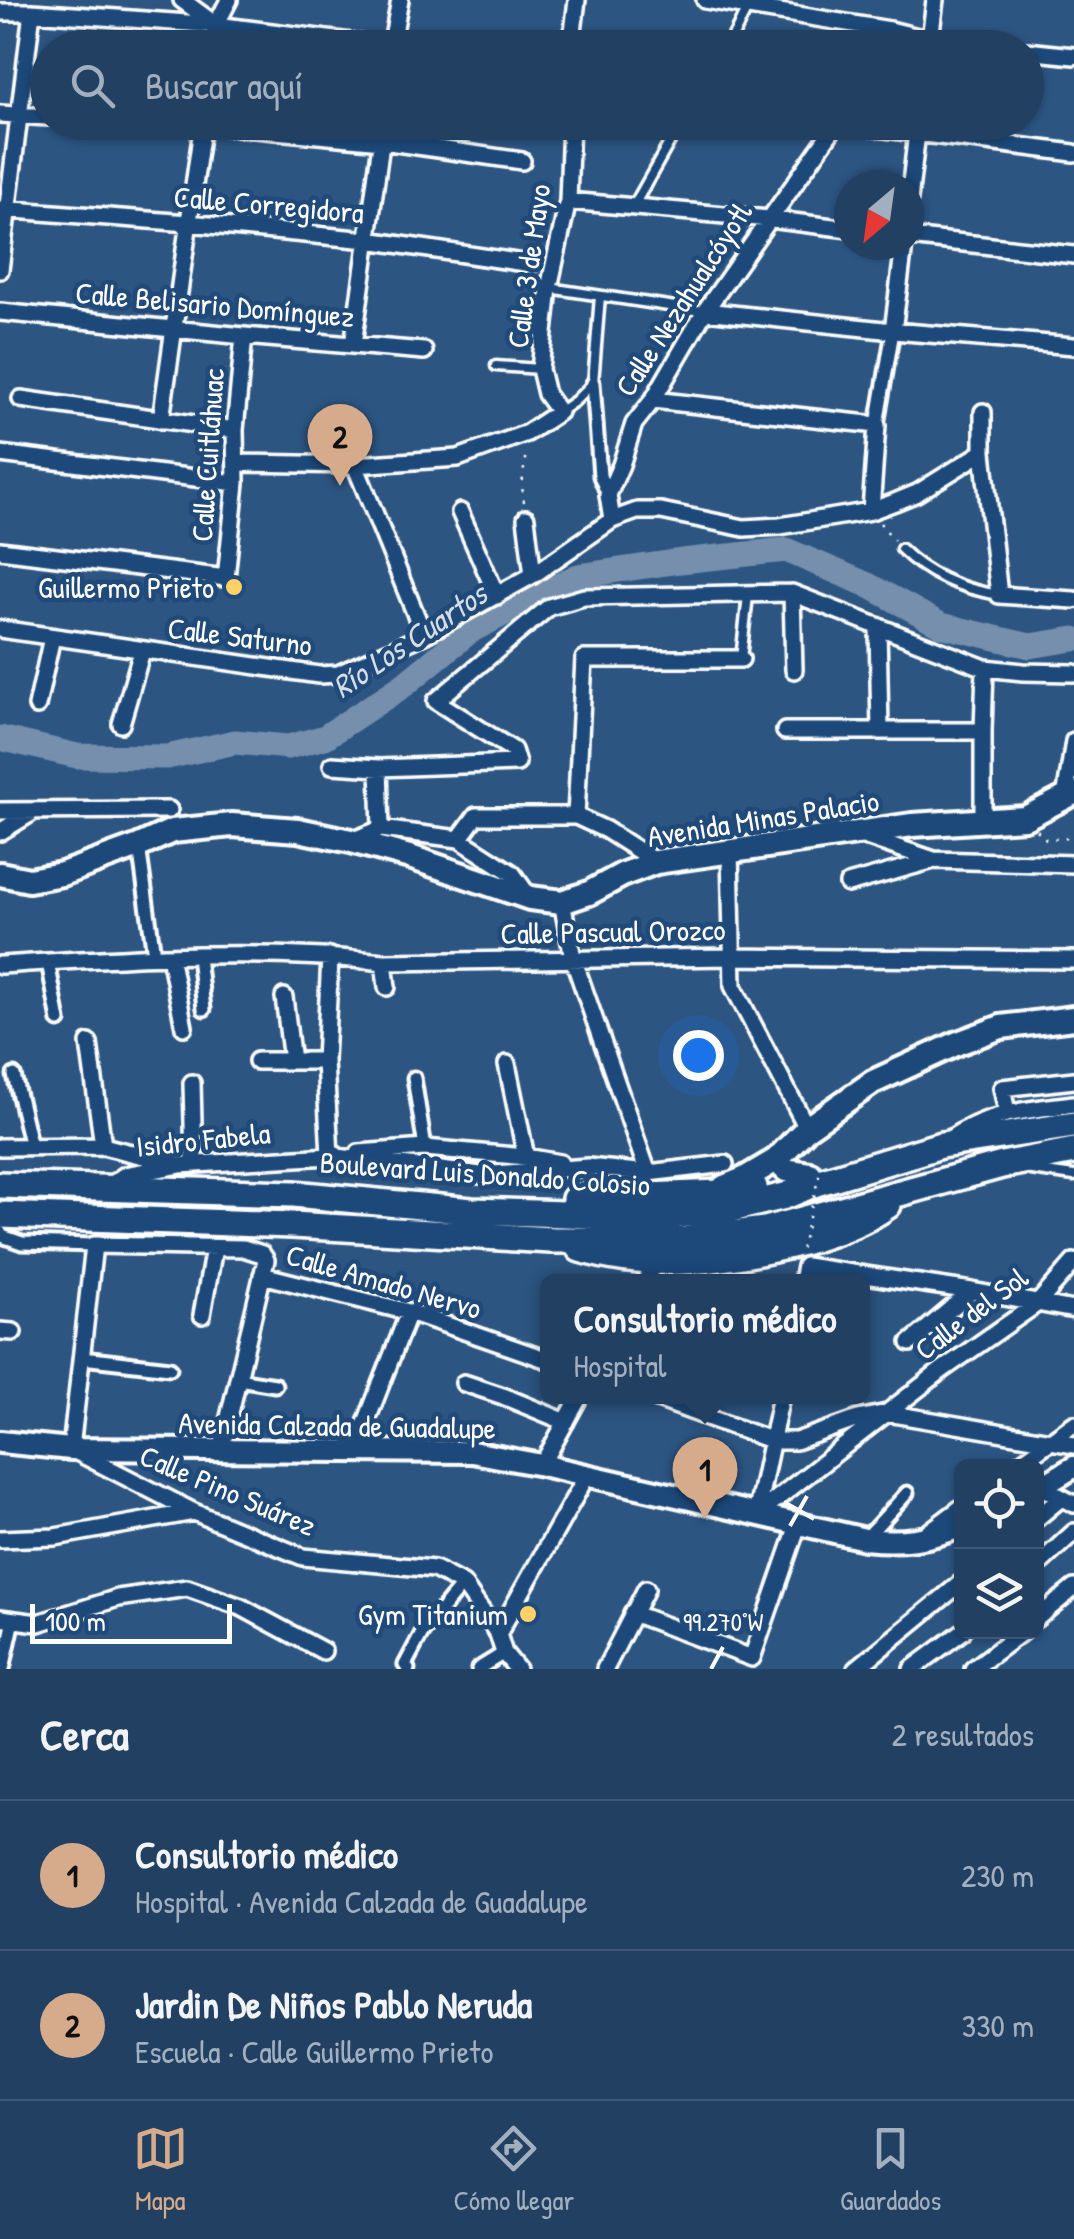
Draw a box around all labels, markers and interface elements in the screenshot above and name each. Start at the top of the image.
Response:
search box [30,30,1044,140]
icon: search [65,58,120,113]
text: Buscar aquí [145,59,303,111]
north arrow [834,170,924,260]
street label: Calle Corregidora [172,176,366,232]
street label: Calle 3 de Mayo [497,181,559,351]
street label: Calle Nezahualcóyotl [605,194,761,404]
street label: Calle Belisario Domínguez [74,272,356,336]
street label: Calle Cuitláhuac [181,367,233,543]
pin: 2 [308,404,372,486]
place label: Guillermo Prieto [38,567,214,607]
water label: Río Los Cuartos [323,571,497,708]
marker: Guillermo Prieto [223,576,245,598]
street label: Calle Saturno [166,607,314,665]
street label: Avenida Minas Palacio [644,780,882,856]
street label: Calle Pascual Orozco [500,909,726,953]
your location [673,1030,724,1081]
street label: Isidro Fabela [134,1112,272,1166]
street label: Boulevard Luis Donaldo Colosio [319,1142,651,1204]
street label: Calle Amado Nervo [282,1234,486,1328]
street label: Calle del Sol [906,1257,1036,1369]
popup [540,1274,870,1404]
text: Consultorio médico [573,1292,837,1344]
text: Hospital [573,1344,667,1387]
street label: Avenida Calzada de Guadalupe [178,1402,496,1448]
street label: Calle Pino Suárez [134,1435,322,1545]
pin: 1 [672,1436,738,1519]
map controls [954,1459,1044,1639]
button: locate [954,1459,1044,1549]
button: layers [954,1549,1044,1639]
place label: Gym Titanium [358,1594,508,1634]
scale bar [30,1599,232,1644]
text: 100 m [45,1602,106,1640]
marker: Gym Titanium [517,1603,539,1625]
text: 99.270°W [683,1605,764,1639]
text: Cerca [40,1706,129,1763]
text: 2 resultados [892,1713,1034,1756]
text: Consultorio médico [135,1828,398,1880]
text: 1 [67,1854,78,1897]
text: 230 m [961,1854,1034,1897]
text: Hospital · Avenida Calzada de Guadalupe [135,1880,588,1923]
text: Jardin De Niños Pablo Neruda [135,1978,532,2030]
text: 2 [65,2004,80,2047]
text: 330 m [962,2004,1034,2047]
text: Escuela · Calle Guillermo Prieto [135,2030,493,2073]
tab: Mapa [133,2121,188,2219]
tab: Cómo llegar [453,2121,574,2219]
tab: Guardados [840,2121,941,2219]

